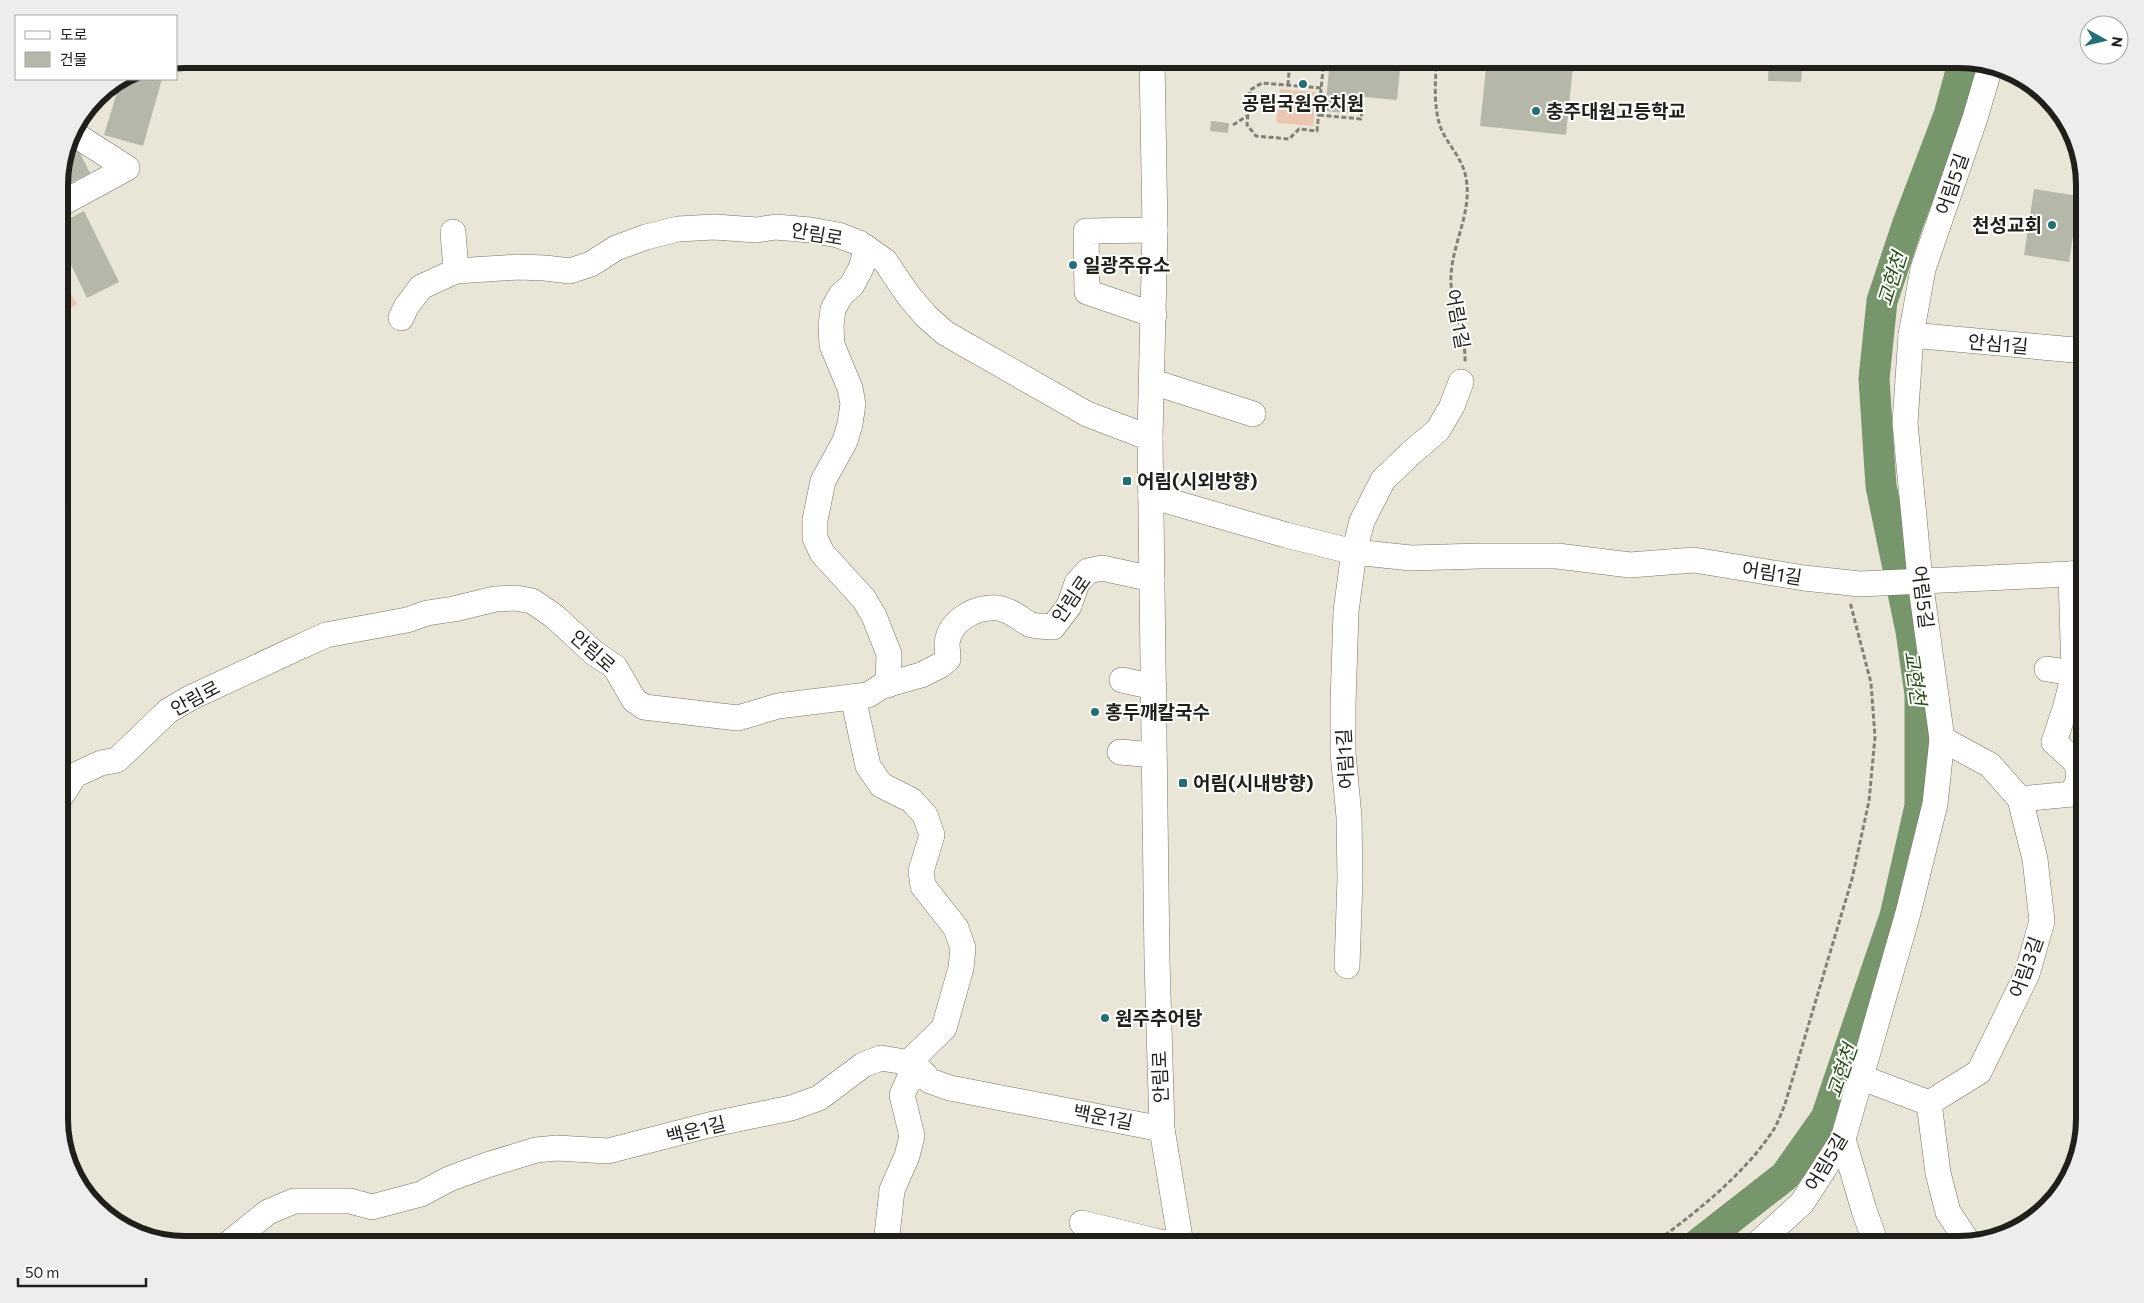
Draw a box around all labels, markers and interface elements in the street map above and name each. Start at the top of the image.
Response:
legend [15,15,178,80]
north arrow [2079,15,2129,65]
text: 도로 [60,25,88,43]
text: N [2108,35,2127,48]
text: 건물 [60,50,88,68]
marker: 공립국원유치원 [1297,78,1309,90]
place label: 공립국원유치원 [1242,91,1364,114]
place label: 충주대원고등학교 [1546,99,1686,122]
marker: 충주대원고등학교 [1530,105,1542,117]
street label: 어림5길 [1930,150,1973,218]
place label: 천성교회 [1972,213,2042,236]
street label: 안림로 [789,218,845,249]
marker: 천성교회 [2046,219,2058,231]
water label: 교현천 [1871,246,1911,309]
place label: 일광주유소 [1083,253,1170,276]
marker: 일광주유소 [1067,259,1079,271]
street label: 어림1길 [1442,287,1475,351]
street label: 안심1길 [1967,329,2029,358]
place label: 어림(시외방향) [1137,469,1258,492]
marker: 어림(시외방향) [1121,475,1133,487]
street label: 어림1길 [1740,556,1804,589]
street label: 어림5길 [1908,564,1939,630]
street label: 안림로 [1046,571,1095,627]
street label: 안림로 [566,625,621,677]
water label: 교현천 [1900,649,1932,709]
street label: 안림로 [166,675,223,720]
place label: 홍두깨칼국수 [1105,700,1210,723]
marker: 홍두깨칼국수 [1089,706,1101,718]
street label: 어림1길 [1331,728,1358,790]
place label: 어림(시내방향) [1193,771,1314,794]
marker: 어림(시내방향) [1177,777,1189,789]
street label: 어림3길 [2004,933,2047,1000]
place label: 원주추어탕 [1115,1006,1202,1029]
marker: 원주추어탕 [1099,1012,1111,1024]
water label: 교현천 [1821,1038,1862,1101]
street label: 안림로 [1147,1050,1172,1104]
street label: 백운1길 [1071,1099,1135,1134]
street label: 백운1길 [664,1111,728,1148]
street label: 어림5길 [1799,1129,1852,1195]
scale bar [18,1256,145,1288]
text: 50 m [25,1263,59,1281]

